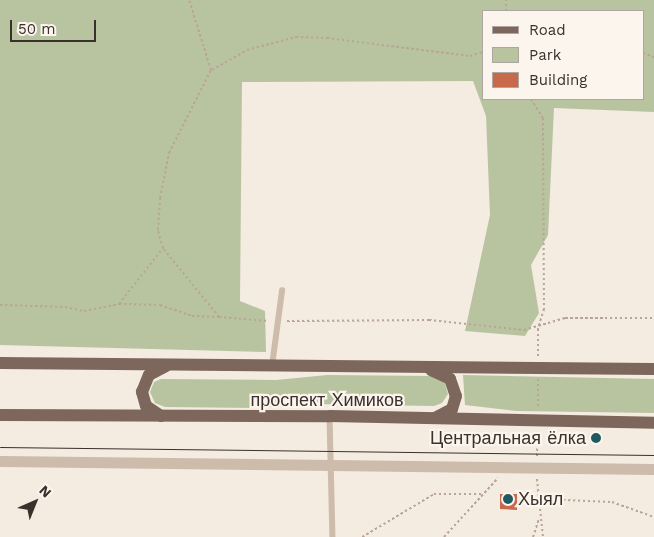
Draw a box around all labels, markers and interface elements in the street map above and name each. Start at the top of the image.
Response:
scale bar [12,10,99,42]
legend [482,10,644,100]
text: 50 m [18,20,55,38]
text: Road [529,21,566,39]
text: Park [529,46,561,64]
text: Building [529,71,587,89]
street label: проспект Химиков [250,389,404,411]
place label: Центральная ёлка [430,427,586,449]
marker: Центральная ёлка [590,432,602,444]
north arrow [10,477,60,527]
text: N [36,482,55,501]
place label: Хыял [518,488,563,510]
marker: Хыял [502,493,514,505]

